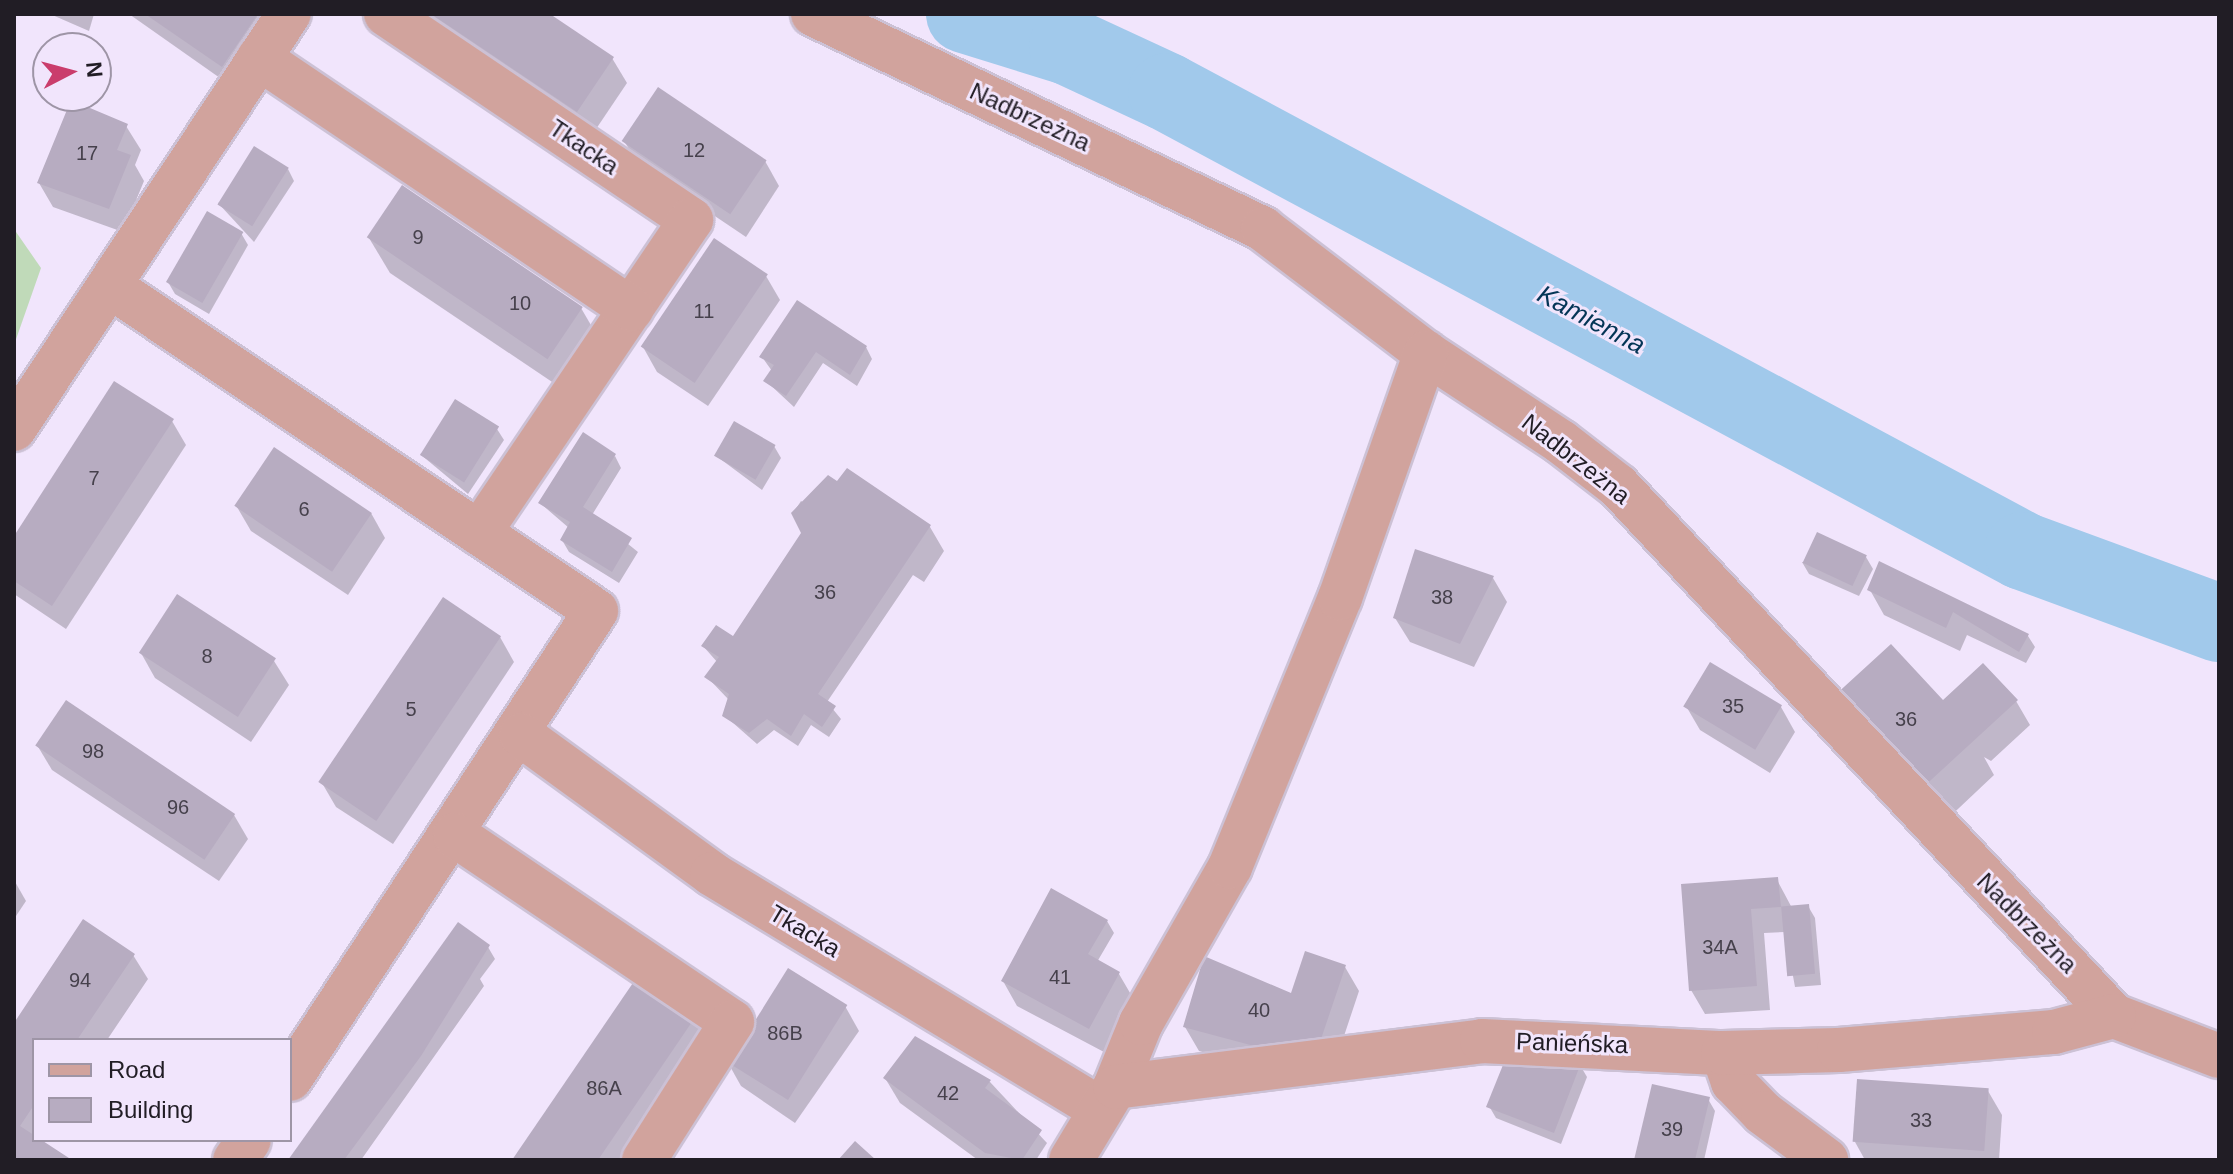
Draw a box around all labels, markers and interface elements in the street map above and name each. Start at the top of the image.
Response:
north arrow [32,32,112,112]
text: N [81,60,108,79]
street label: Nadbrzeżna [965,77,1095,157]
street label: Tkacka [544,113,624,181]
house number: 12 [683,138,705,162]
house number: 17 [76,141,98,165]
house number: 9 [412,225,424,249]
water label: Kamienna [1532,279,1650,361]
house number: 10 [509,291,531,315]
house number: 11 [694,299,714,323]
street label: Nadbrzeżna [1516,408,1636,510]
house number: 7 [88,466,100,490]
house number: 6 [298,497,310,521]
house number: 36 [814,580,836,604]
house number: 38 [1431,585,1453,609]
house number: 8 [201,644,213,668]
house number: 35 [1722,694,1744,718]
house number: 5 [405,697,417,721]
house number: 36 [1895,707,1917,731]
house number: 98 [82,739,104,763]
house number: 96 [167,795,189,819]
street label: Nadbrzeżna [1971,867,2083,979]
street label: Tkacka [764,899,846,963]
house number: 34A [1702,935,1738,959]
house number: 41 [1049,965,1071,989]
house number: 94 [69,968,91,992]
house number: 40 [1248,998,1270,1022]
house number: 86B [767,1021,803,1045]
street label: Panieńska [1515,1027,1629,1059]
legend [32,1038,292,1142]
text: Road [108,1056,165,1083]
house number: 86A [586,1076,622,1100]
house number: 42 [937,1081,959,1105]
text: Building [108,1096,193,1123]
house number: 33 [1910,1108,1932,1132]
house number: 39 [1661,1117,1683,1141]

